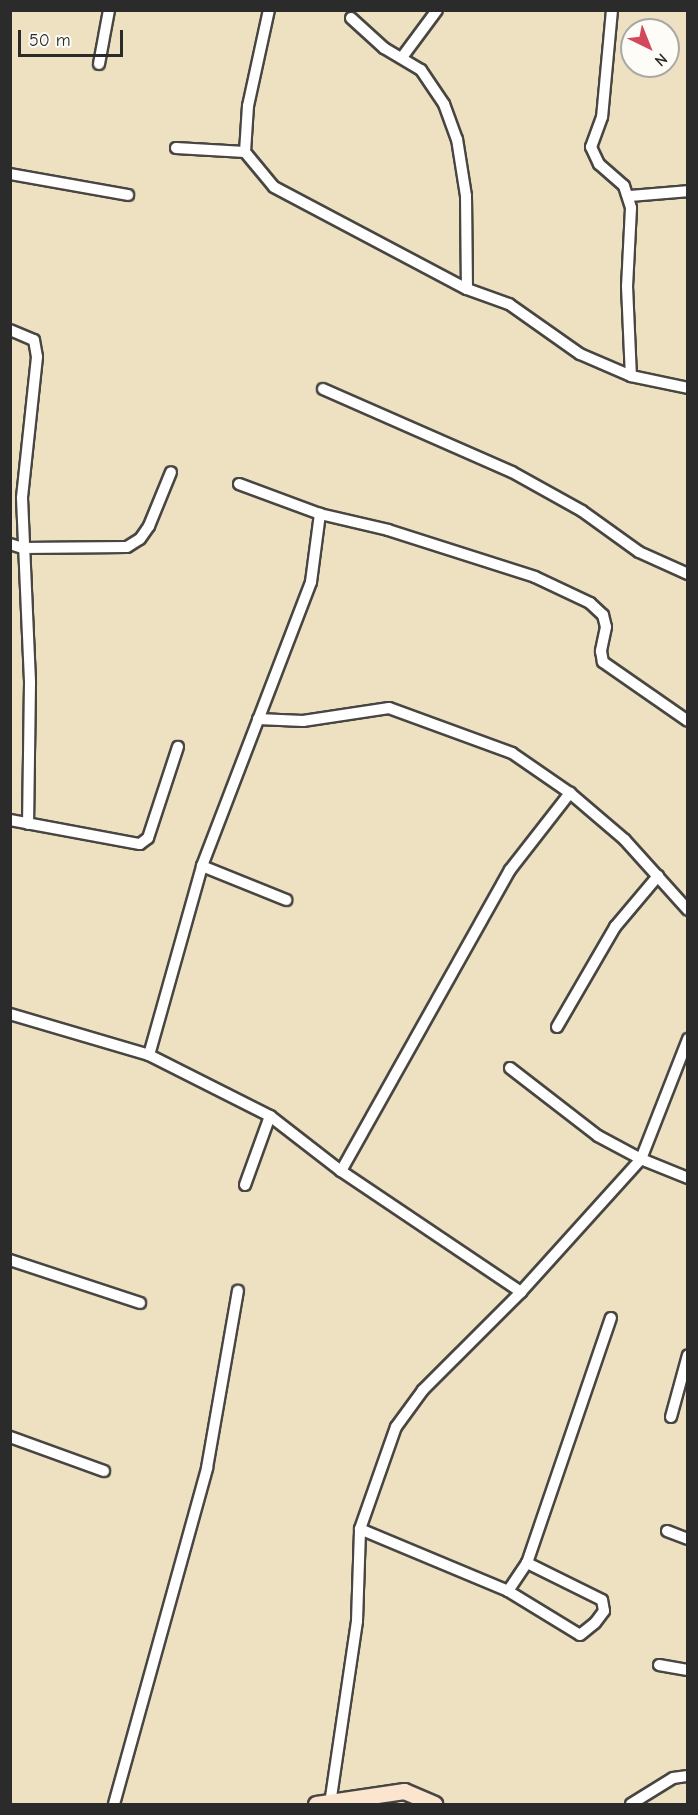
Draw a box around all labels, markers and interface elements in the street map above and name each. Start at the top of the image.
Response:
scale bar [21,18,126,56]
north arrow [620,18,680,78]
text: 50 m [29,30,71,51]
text: N [651,50,671,70]

